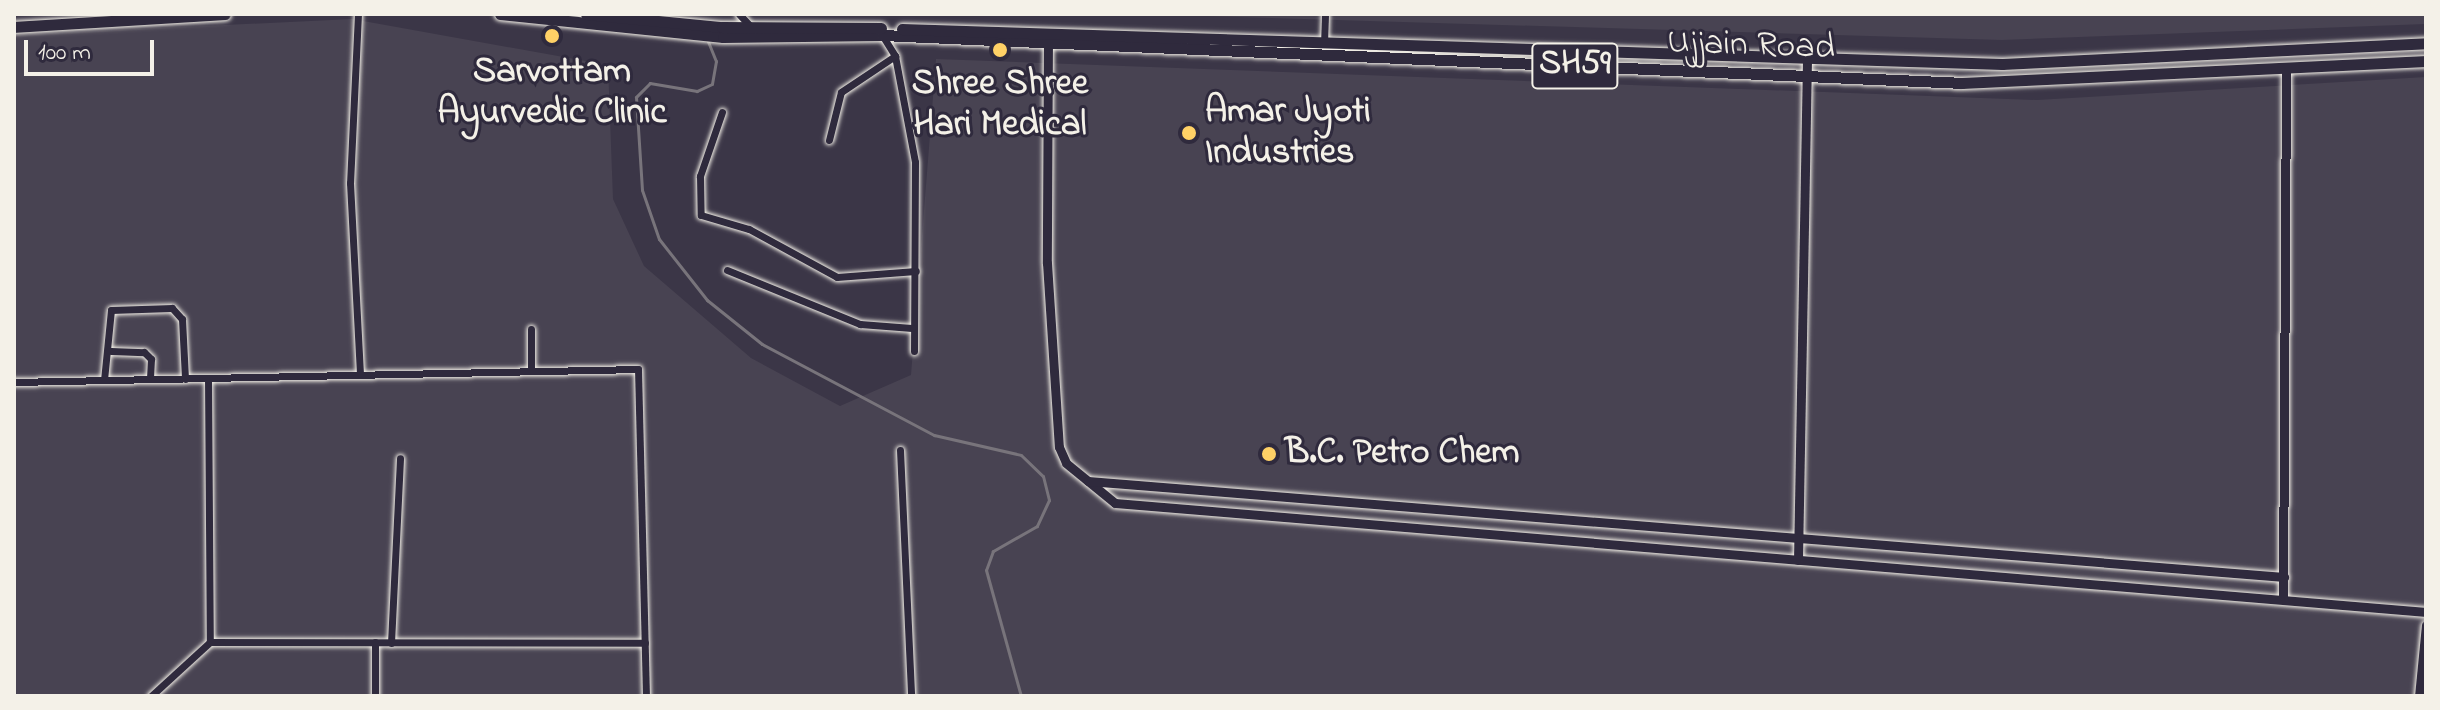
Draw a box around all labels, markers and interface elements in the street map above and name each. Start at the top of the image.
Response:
street label: Ujjain Road [1666,21,1836,71]
scale bar [28,24,158,74]
marker: Sarvottam Ayurvedic Clinic [541,25,563,47]
text: 100 m [38,36,91,71]
road number: SH59 [1531,36,1619,96]
marker: Shree Shree Hari Medical [991,41,1009,59]
place label: Sarvottam Ayurvedic Clinic [437,50,667,135]
place label: Shree Shree Hari Medical [912,62,1088,147]
place label: Amar Jyoti Industries [1205,90,1371,175]
marker: Amar Jyoti Industries [1180,124,1198,142]
place label: B.C. Petro Chem [1285,432,1519,476]
marker: B.C. Petro Chem [1260,445,1278,463]

